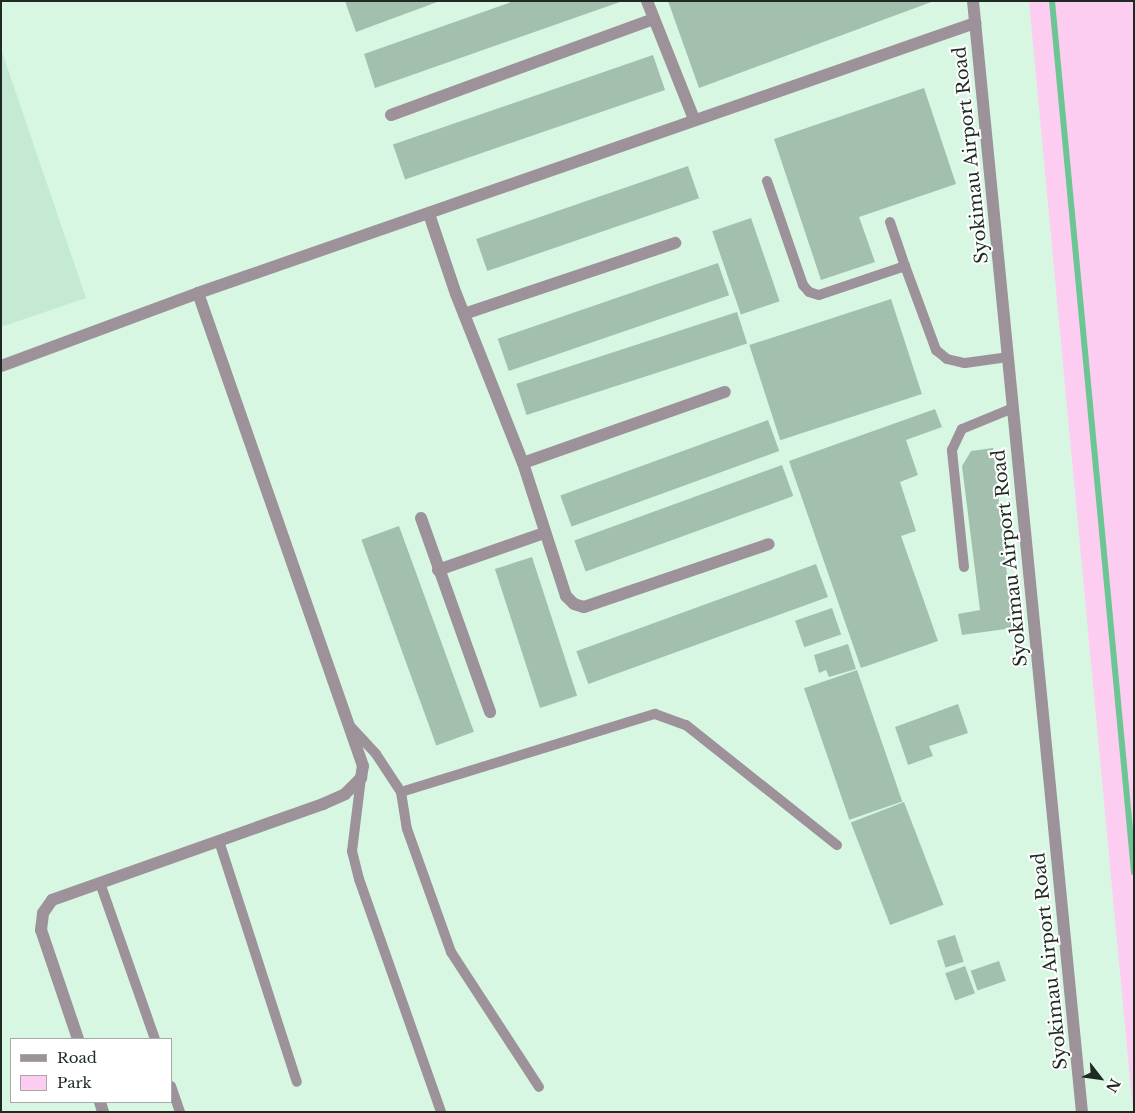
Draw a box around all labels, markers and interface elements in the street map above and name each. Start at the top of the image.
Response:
street label: Syokimau Airport Road [949,45,993,265]
street label: Syokimau Airport Road [988,448,1032,668]
street label: Syokimau Airport Road [1028,851,1072,1071]
legend [10,1038,172,1103]
text: Road [57,1048,97,1067]
north arrow [1075,1053,1125,1103]
text: Park [57,1073,92,1092]
text: N [1102,1075,1124,1096]

